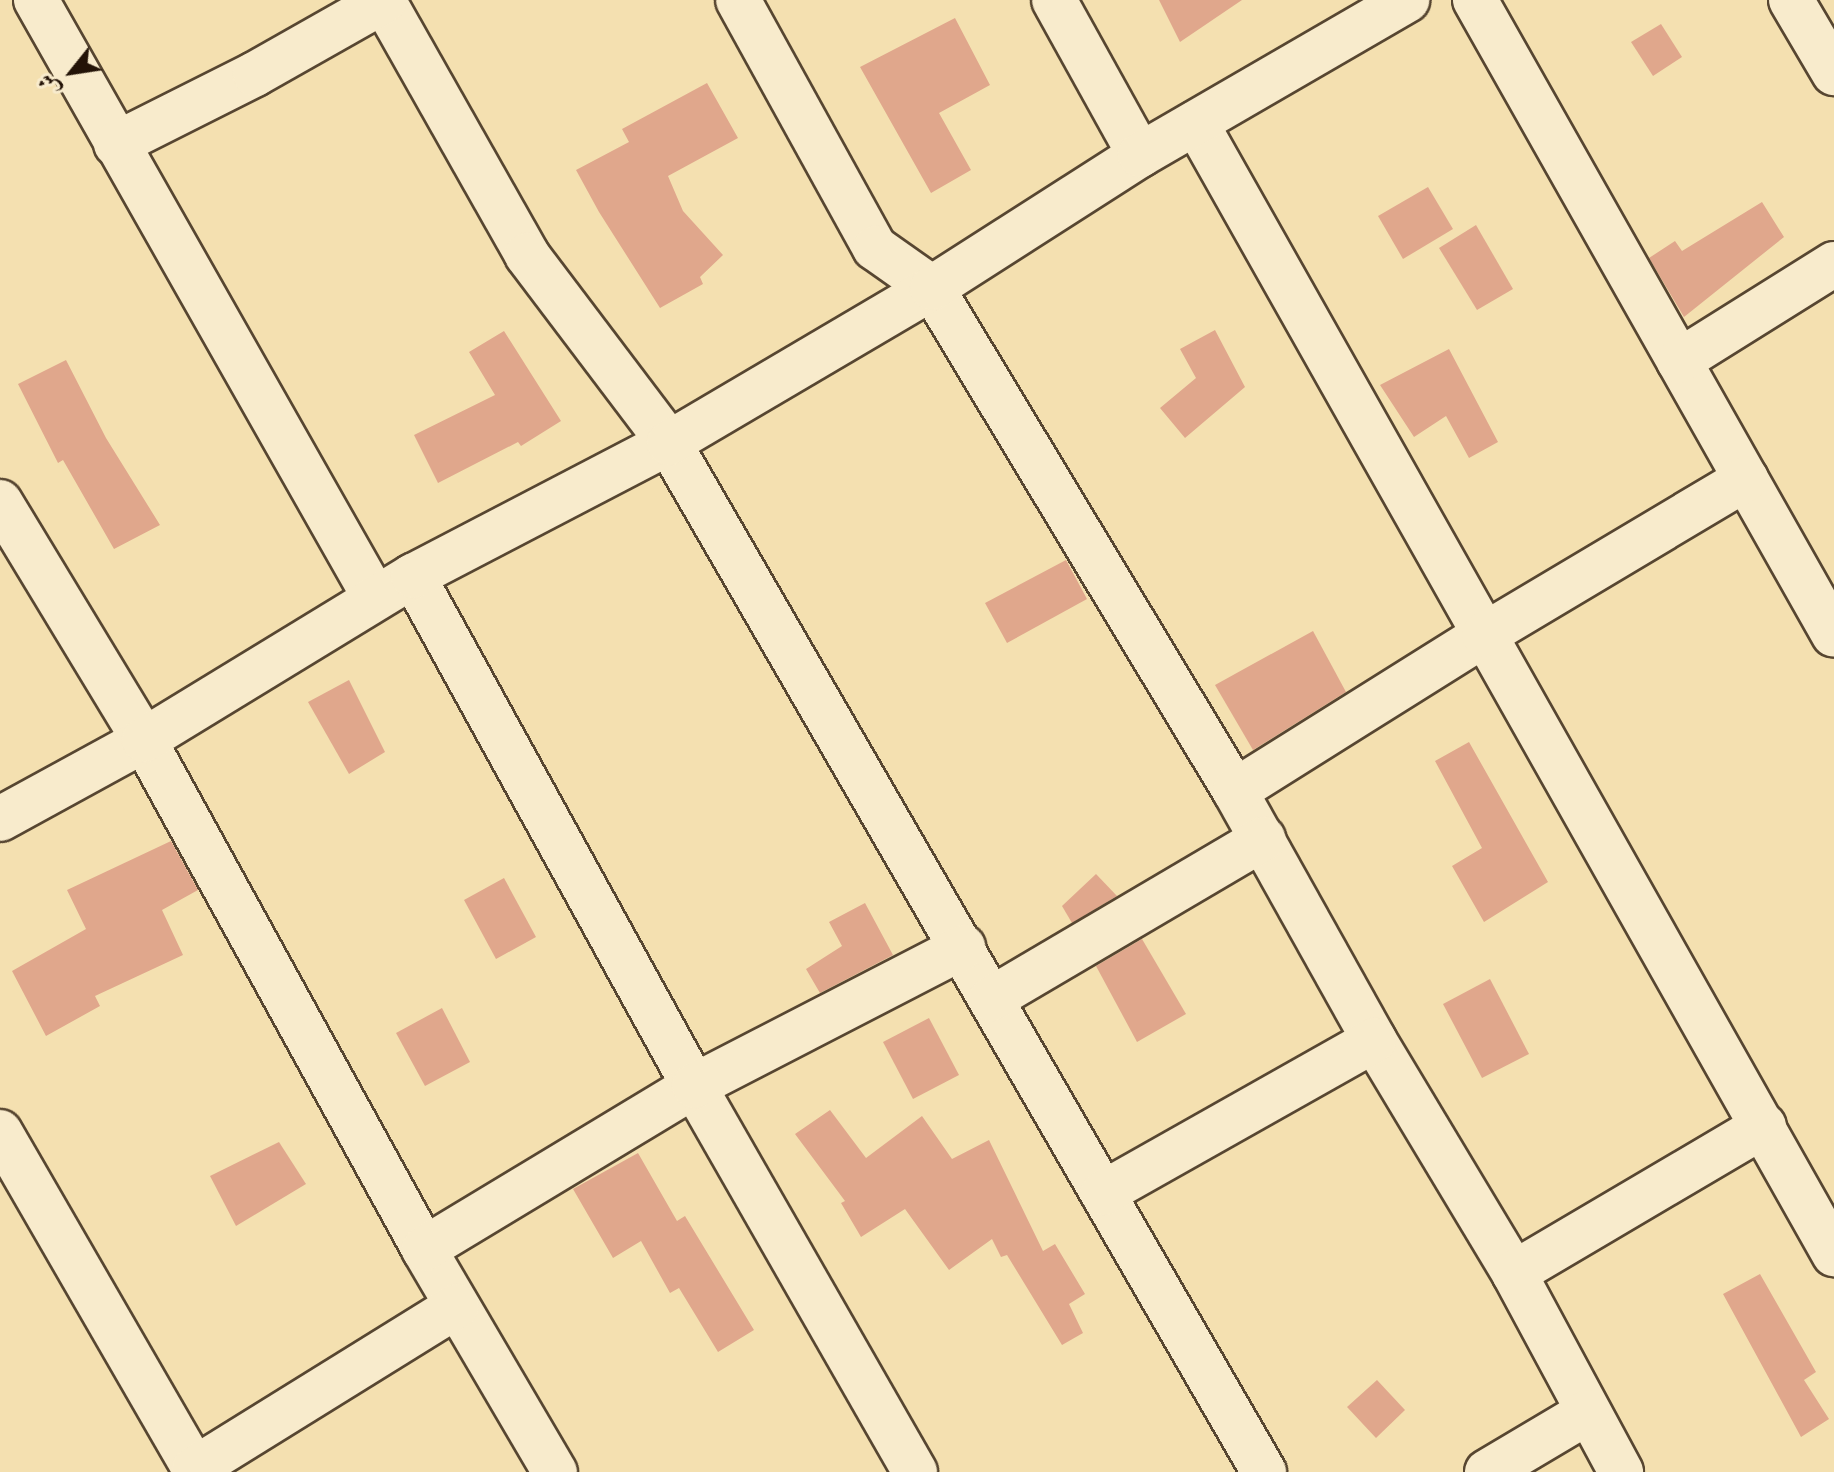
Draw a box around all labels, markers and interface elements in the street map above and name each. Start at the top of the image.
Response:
north arrow [32,32,112,112]
text: ش [32,67,70,101]

